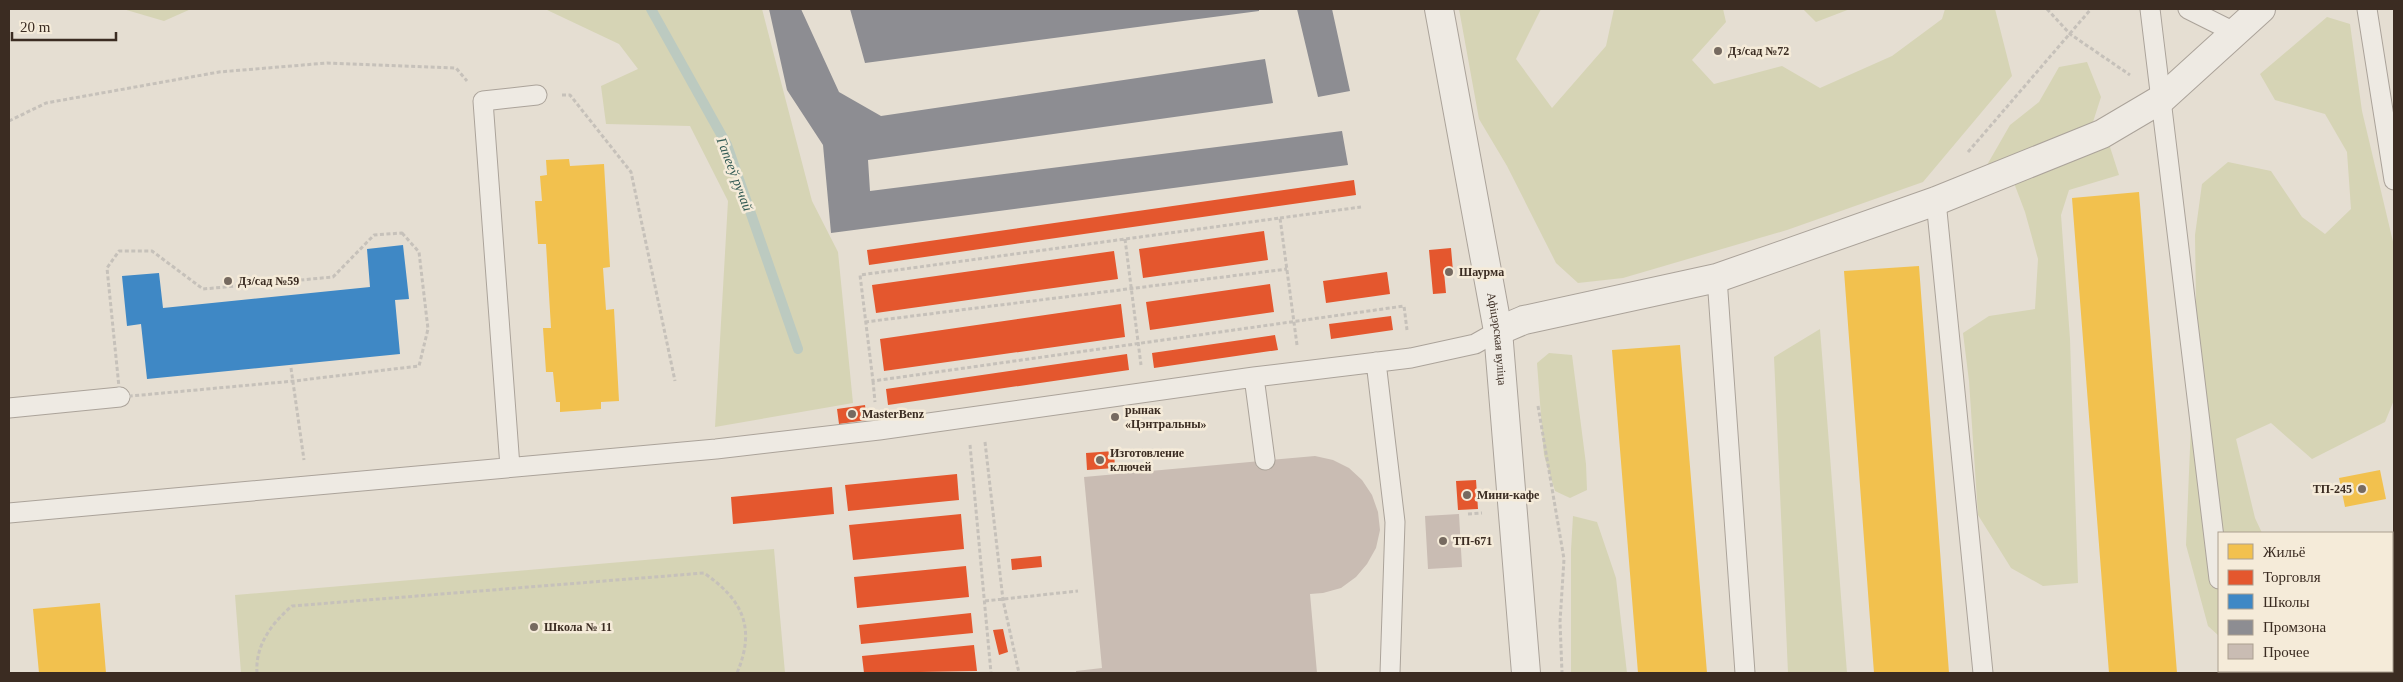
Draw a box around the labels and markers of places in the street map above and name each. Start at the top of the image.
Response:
place label: Дз/сад №72 [1728,44,1789,58]
marker: Дз/сад №72 [1712,45,1724,57]
place label: Шаурма [1459,265,1504,279]
marker: Шаурма [1443,266,1455,278]
place label: Дз/сад №59 [238,274,299,288]
marker: Дз/сад №59 [222,275,234,287]
place label: рынак «Цэнтральны» [1125,403,1207,431]
place label: MasterBenz [862,407,925,421]
marker: MasterBenz [846,408,858,420]
marker: рынак «Цэнтральны» [1109,411,1121,423]
place label: Изготовление ключей [1110,446,1185,474]
marker: Изготовление ключей [1094,454,1106,466]
place label: ТП-245 [2313,482,2352,496]
marker: ТП-245 [2356,483,2368,495]
place label: Мини-кафе [1477,488,1540,502]
marker: Мини-кафе [1461,489,1473,501]
place label: ТП-671 [1453,534,1492,548]
marker: ТП-671 [1437,535,1449,547]
place label: Школа № 11 [544,620,612,634]
marker: Школа № 11 [528,621,540,633]

